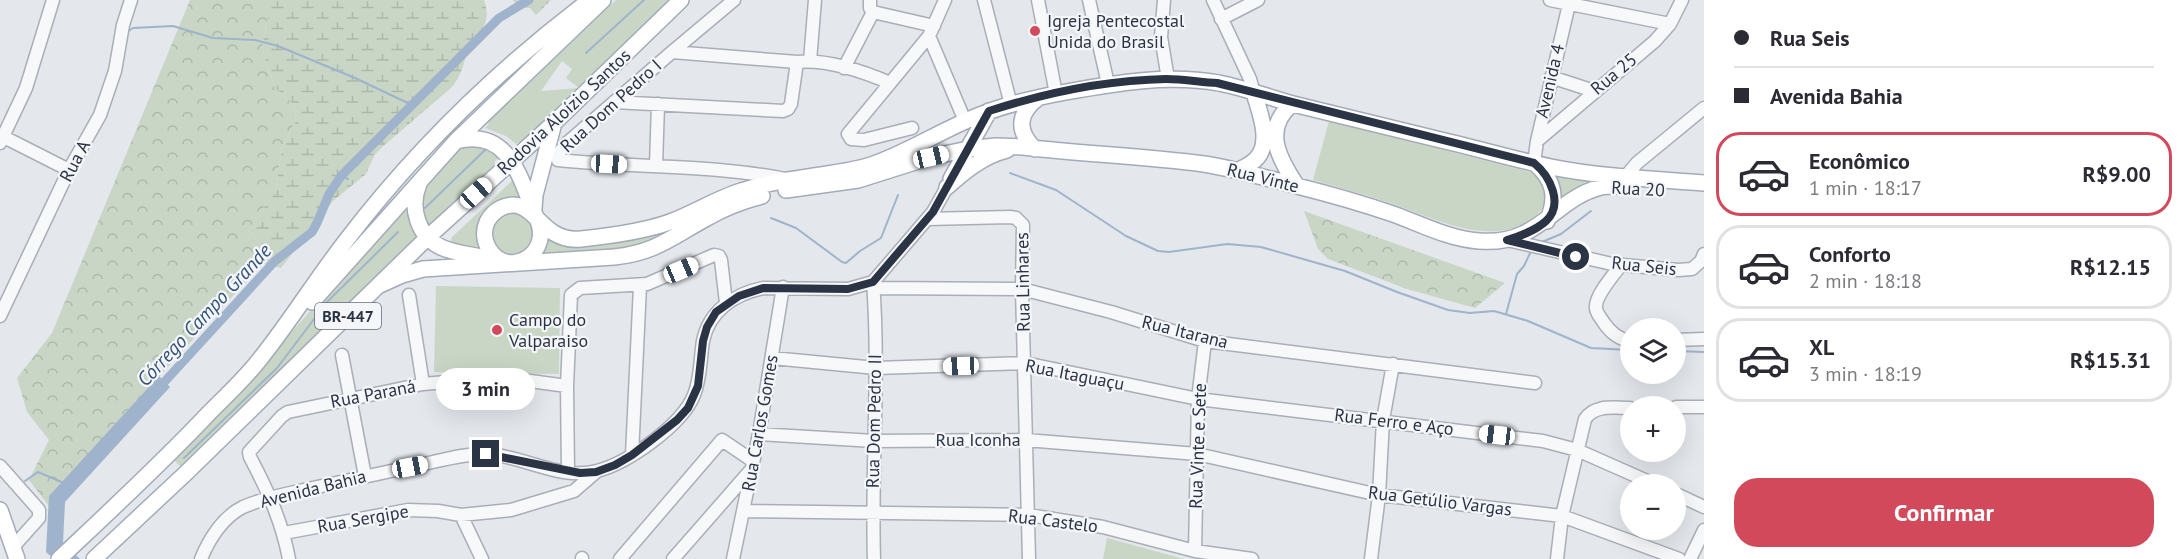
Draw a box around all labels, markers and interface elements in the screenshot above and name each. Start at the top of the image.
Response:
place label: Igreja Pentecostal Unida do Brasil [1047,9,1185,53]
marker: Igreja Pentecostal Unida do Brasil [1028,24,1042,38]
text: Rua Seis [1770,24,1850,52]
street label: Avenida 4 [1530,41,1569,120]
street label: Rodovia Aloízio Santos [492,44,635,179]
street label: Rua 25 [1586,48,1642,100]
street label: Rua Dom Pedro I [555,54,666,157]
text: Avenida Bahia [1770,82,1903,110]
street label: Rua A [54,136,95,186]
car [911,144,951,170]
icon: car [1737,147,1791,201]
text: Econômico [1809,147,1910,175]
car [591,154,627,174]
street label: Rua Vinte [1225,157,1302,198]
text: R$9.00 [2082,160,2151,188]
car [457,174,495,212]
text: 1 min · 18:17 [1809,175,1922,201]
street label: Rua 20 [1611,176,1666,201]
street label: Rua Linhares [1010,232,1035,332]
water label: Córrego Campo Grande [131,238,277,392]
icon: car [1737,240,1791,294]
text: Conforto [1809,240,1891,268]
route start [1562,243,1589,270]
street label: Rua Seis [1610,251,1678,280]
text: R$12.15 [2070,253,2151,281]
car [661,255,701,285]
text: 2 min · 18:18 [1809,268,1922,294]
road number: BR-447 [315,303,381,329]
place label: Campo do Valparaiso [508,308,588,352]
street label: Rua Itarana [1140,310,1231,353]
map controls [1620,318,1686,540]
button: layers [1620,318,1686,384]
marker: Campo do Valparaiso [490,323,504,337]
icon: car [1737,333,1791,387]
text: XL [1809,333,1834,361]
text: R$15.31 [2070,346,2151,374]
street label: Rua Carlos Gomes [736,353,783,493]
street label: Rua Dom Pedro II [861,354,886,488]
street label: Rua Itaguaçu [1024,354,1127,395]
car [943,356,979,376]
text: 3 min · 18:19 [1809,361,1922,387]
callout: 3 min [436,367,536,409]
street label: Rua Paraná [328,374,417,413]
text: 3 min [461,376,510,402]
street label: Rua Vinte e Sete [1184,383,1211,509]
button: + [1620,396,1686,462]
street label: Rua Ferro e Aço [1333,403,1455,440]
car [1478,424,1516,446]
street label: Rua Iconha [935,428,1021,451]
route end [472,440,499,467]
car [391,455,429,479]
street label: Avenida Bahia [257,464,368,513]
button: − [1620,474,1686,540]
button: Confirmar [1734,478,2154,547]
street label: Rua Getúlio Vargas [1367,480,1513,521]
street label: Rua Sergipe [316,499,410,538]
street label: Rua Castelo [1007,504,1099,537]

